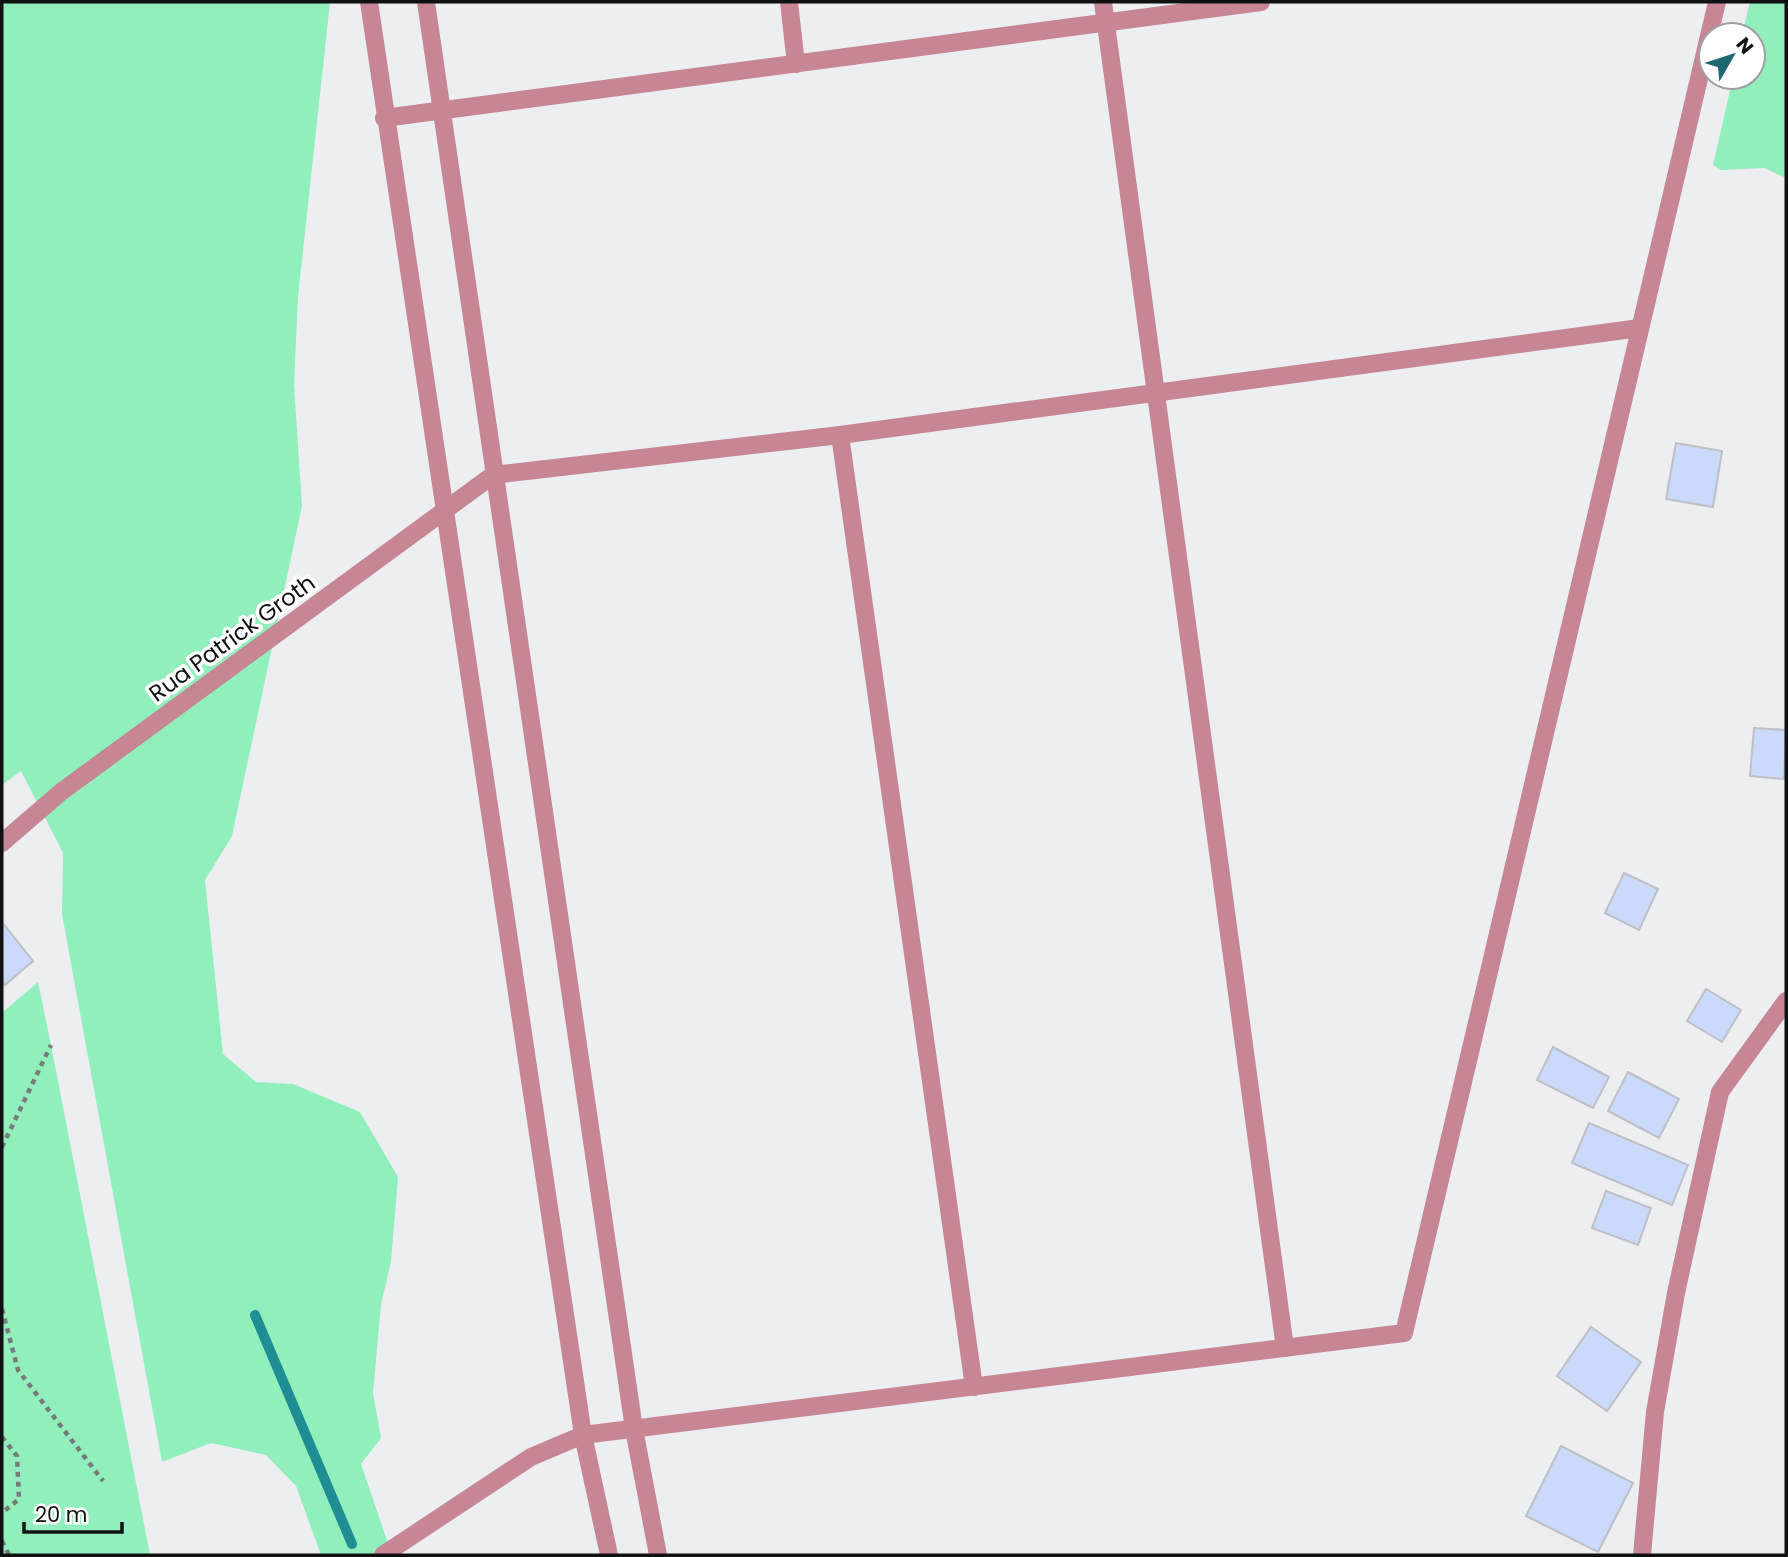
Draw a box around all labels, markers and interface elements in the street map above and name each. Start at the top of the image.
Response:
north arrow [1697,21,1767,91]
text: N [1730,32,1760,60]
street label: Rua Patrick Groth [142,567,322,709]
scale bar [24,1490,122,1534]
text: 20 m [35,1500,88,1529]

